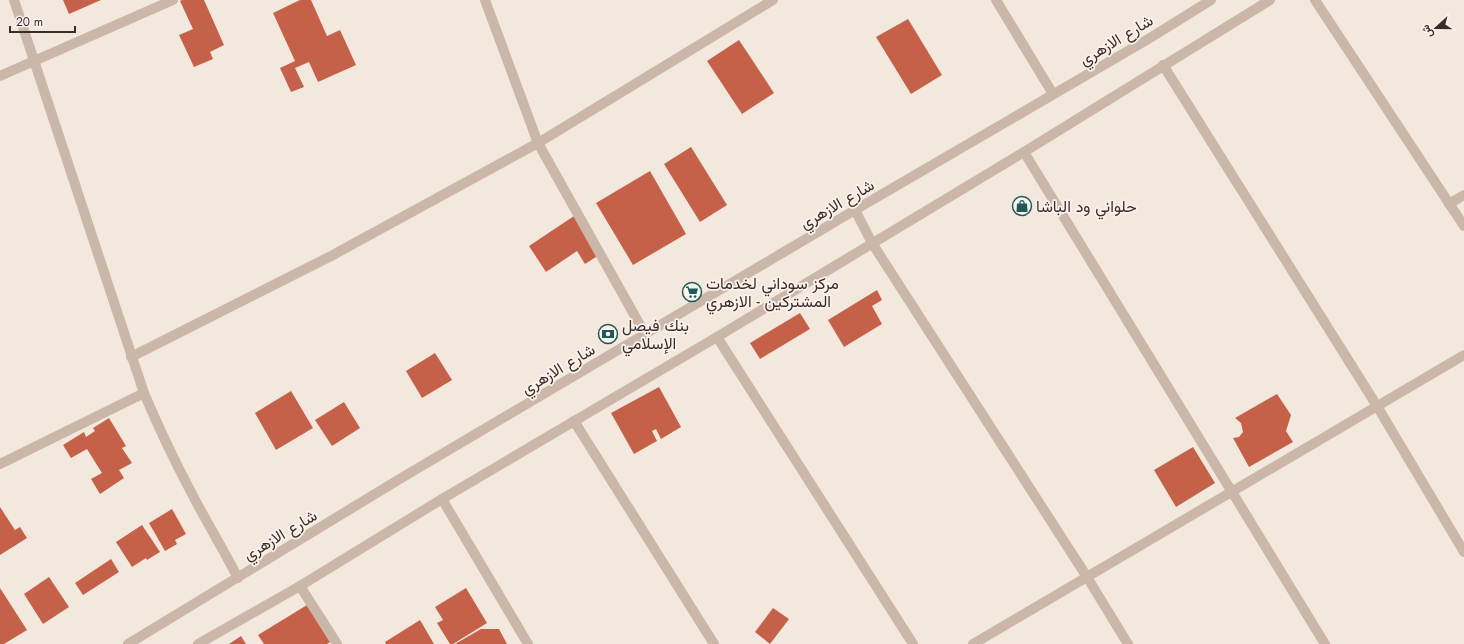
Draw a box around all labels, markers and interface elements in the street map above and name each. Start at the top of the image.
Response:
scale bar [10,8,75,34]
north arrow [1416,8,1456,48]
street label: شارع الازهري [1075,9,1158,73]
text: 20 m [16,13,43,31]
text: ش [1417,23,1437,41]
street label: شارع الازهري [795,173,880,236]
shop icon: حلواني ود الباشا [1011,195,1033,217]
place label: حلواني ود الباشا [1036,195,1137,220]
place label: مركز سوداني لخدمات المشتركين - الازهري [706,272,839,315]
supermarket icon: مركز سوداني لخدمات المشتركين - الازهري [681,281,703,303]
place label: بنك فيصل الإسلامي [622,314,689,357]
bank icon: بنك فيصل الإسلامي [597,323,619,345]
street label: شارع الازهري [517,338,600,402]
street label: شارع الازهري [239,504,322,568]

